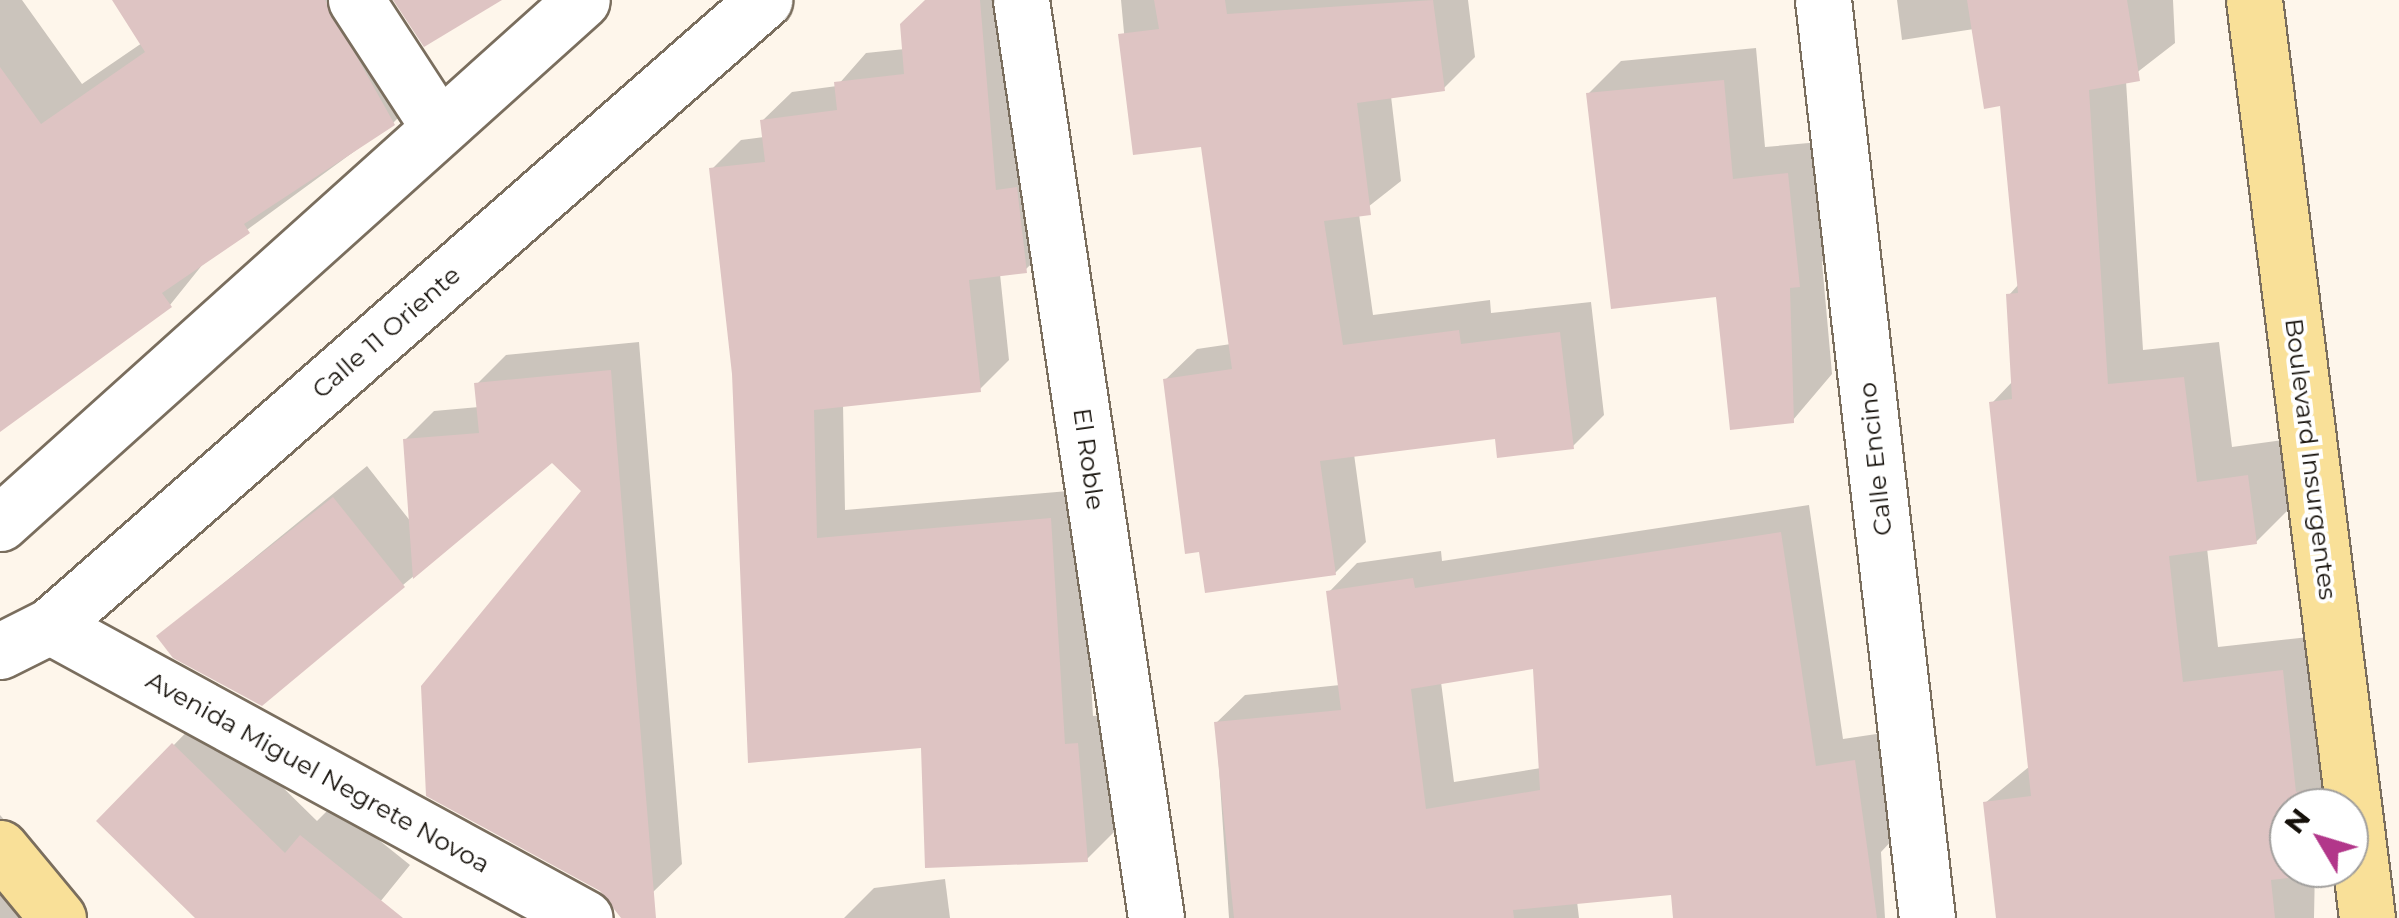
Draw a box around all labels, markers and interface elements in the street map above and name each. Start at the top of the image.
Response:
street label: Calle 11 Oriente [306,260,466,404]
street label: Boulevard Insurgentes [2279,317,2343,601]
street label: Calle Encino [1852,381,1898,537]
street label: El Roble [1067,406,1111,512]
street label: Avenida Miguel Negrete Novoa [141,665,495,879]
north arrow [2269,788,2369,888]
text: N [2277,801,2317,840]

